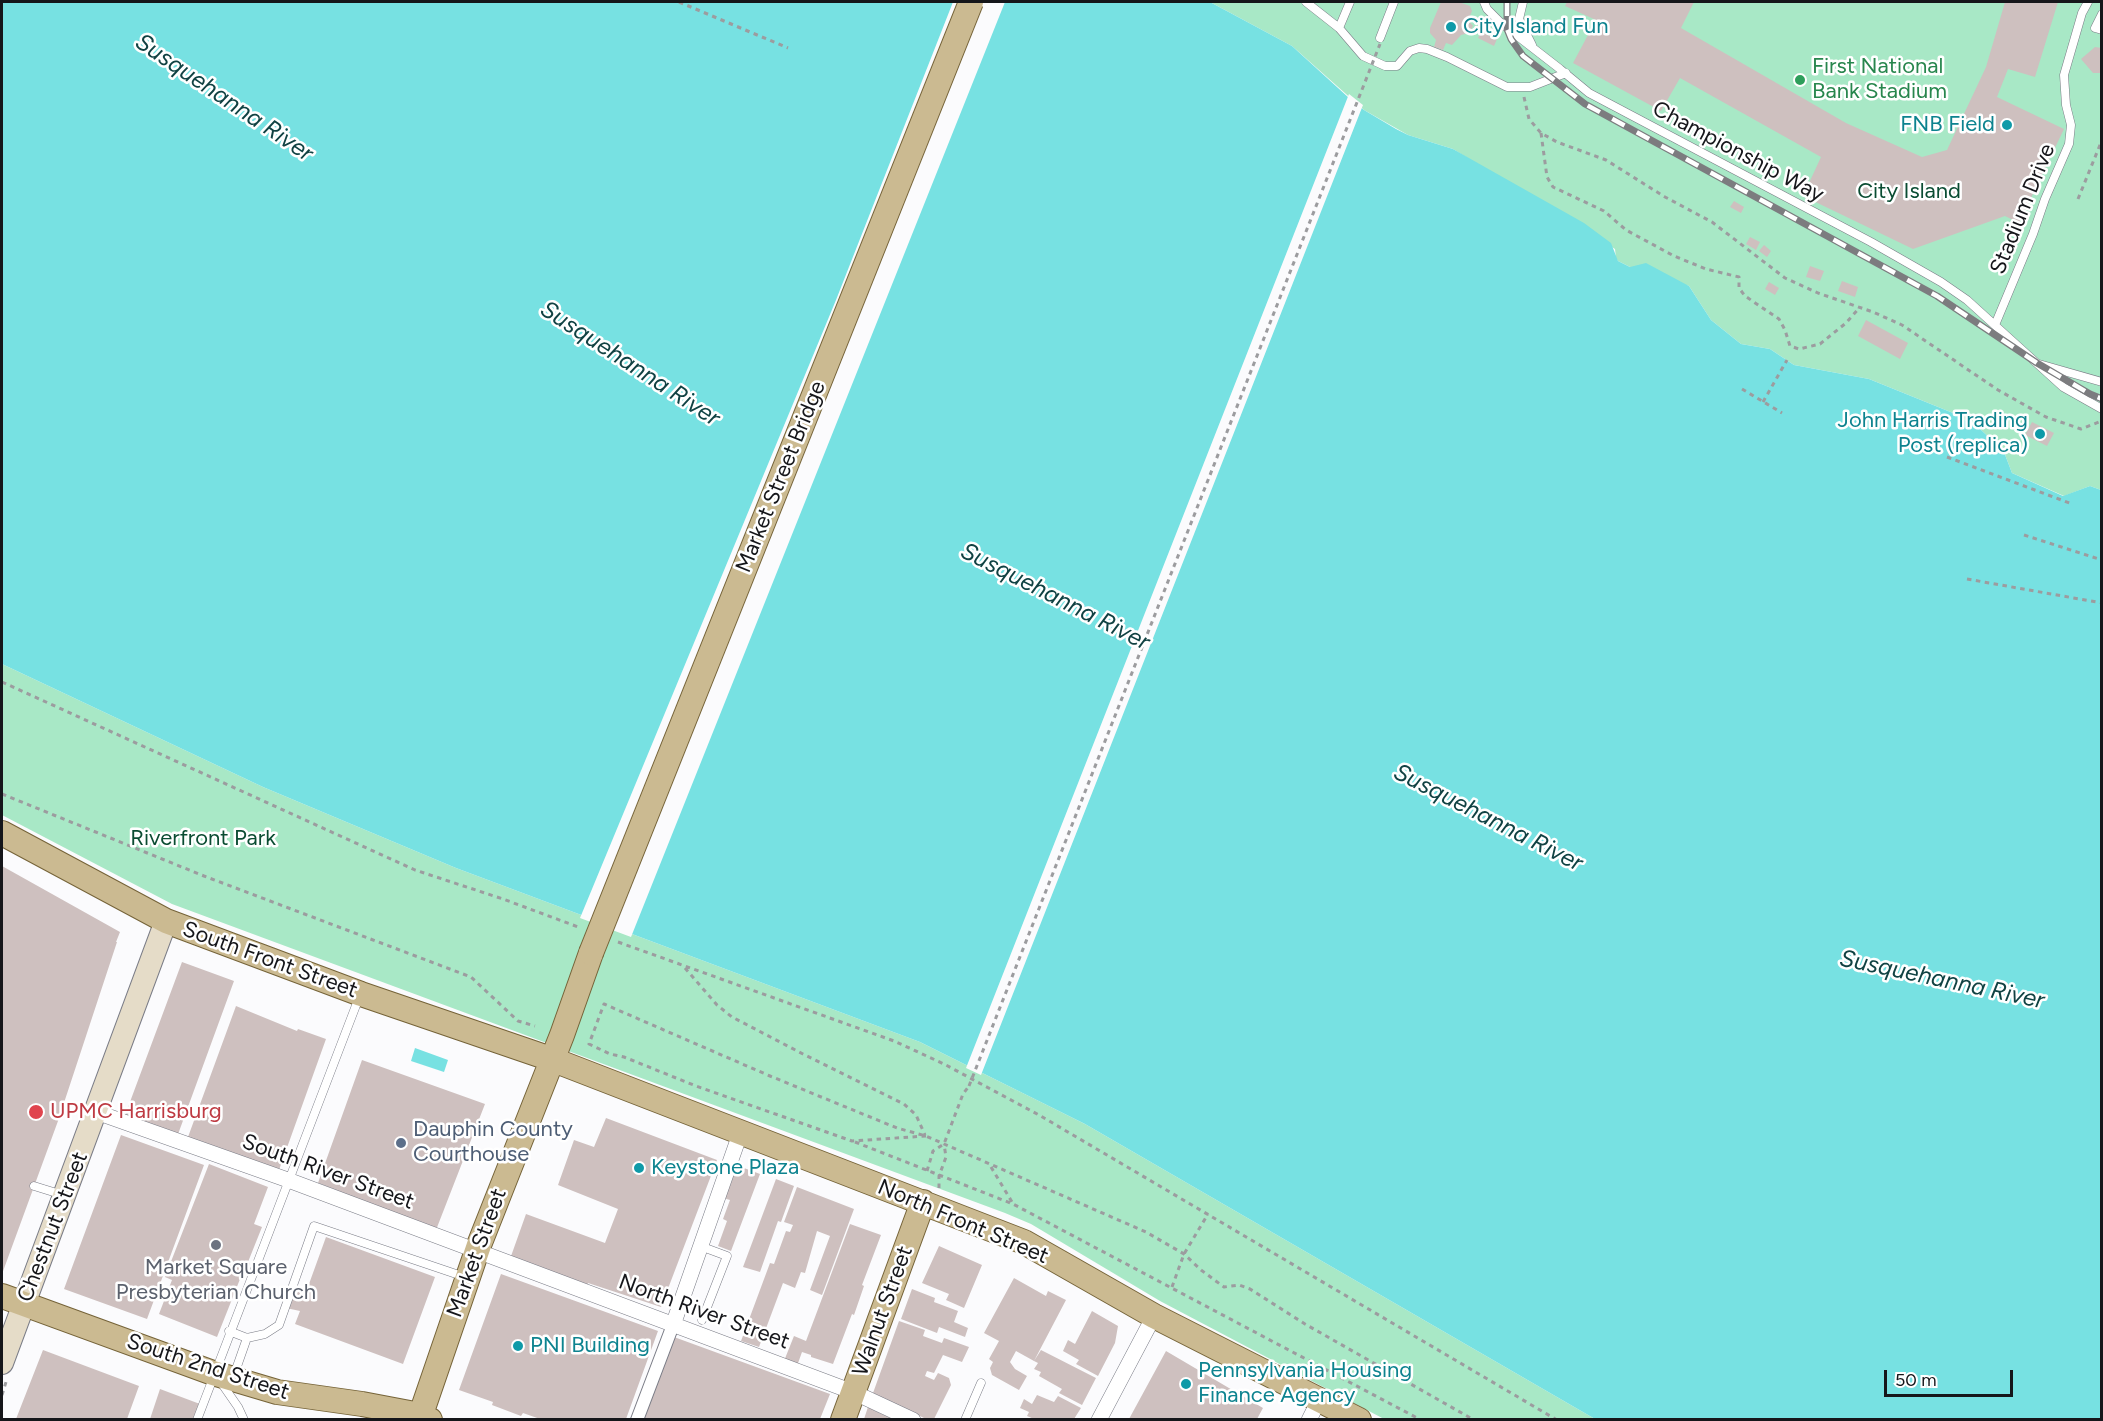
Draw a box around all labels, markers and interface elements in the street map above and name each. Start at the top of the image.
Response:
place label: City Island Fun [1463,14,1608,40]
marker: City Island Fun [1444,20,1458,34]
water label: Susquehanna River [130,28,318,168]
place label: First National Bank Stadium [1812,54,1947,106]
marker: First National Bank Stadium [1793,73,1807,87]
street label: Championship Way [1648,96,1828,208]
place label: FNB Field [1900,112,1995,138]
marker: FNB Field [2000,118,2014,132]
street label: Stadium Drive [1985,140,2061,278]
park label: City Island [1857,179,1961,205]
water label: Susquehanna River [535,295,725,433]
street label: Market Street Bridge [730,377,832,577]
place label: John Harris Trading Post (replica) [1838,408,2028,460]
marker: John Harris Trading Post (replica) [2033,427,2047,441]
water label: Susquehanna River [956,537,1154,657]
water label: Susquehanna River [1389,758,1587,878]
park label: Riverfront Park [130,826,276,852]
street label: South Front Street [179,916,361,1004]
water label: Susquehanna River [1837,944,2047,1016]
place label: UPMC Harrisburg [50,1099,222,1125]
marker: UPMC Harrisburg [27,1103,45,1121]
place label: Dauphin County Courthouse [413,1117,573,1168]
street label: South River Street [238,1129,418,1215]
marker: Dauphin County Courthouse [394,1136,408,1150]
street label: Chestnut Street [12,1148,94,1306]
place label: Keystone Plaza [651,1155,799,1181]
marker: Keystone Plaza [632,1161,646,1175]
street label: North Front Street [874,1174,1052,1270]
street label: Market Street [441,1185,513,1321]
marker: Market Square Presbyterian Church [209,1238,223,1252]
street label: Walnut Street [847,1242,919,1380]
place label: Market Square Presbyterian Church [116,1255,316,1306]
street label: North River Street [615,1269,793,1355]
street label: South 2nd Street [124,1328,292,1406]
place label: PNI Building [530,1333,650,1359]
marker: PNI Building [511,1339,525,1353]
place label: Pennsylvania Housing Finance Agency [1198,1358,1412,1410]
scale bar [1887,1358,2016,1396]
text: 50 m [1895,1369,1937,1391]
marker: Pennsylvania Housing Finance Agency [1179,1377,1193,1391]

